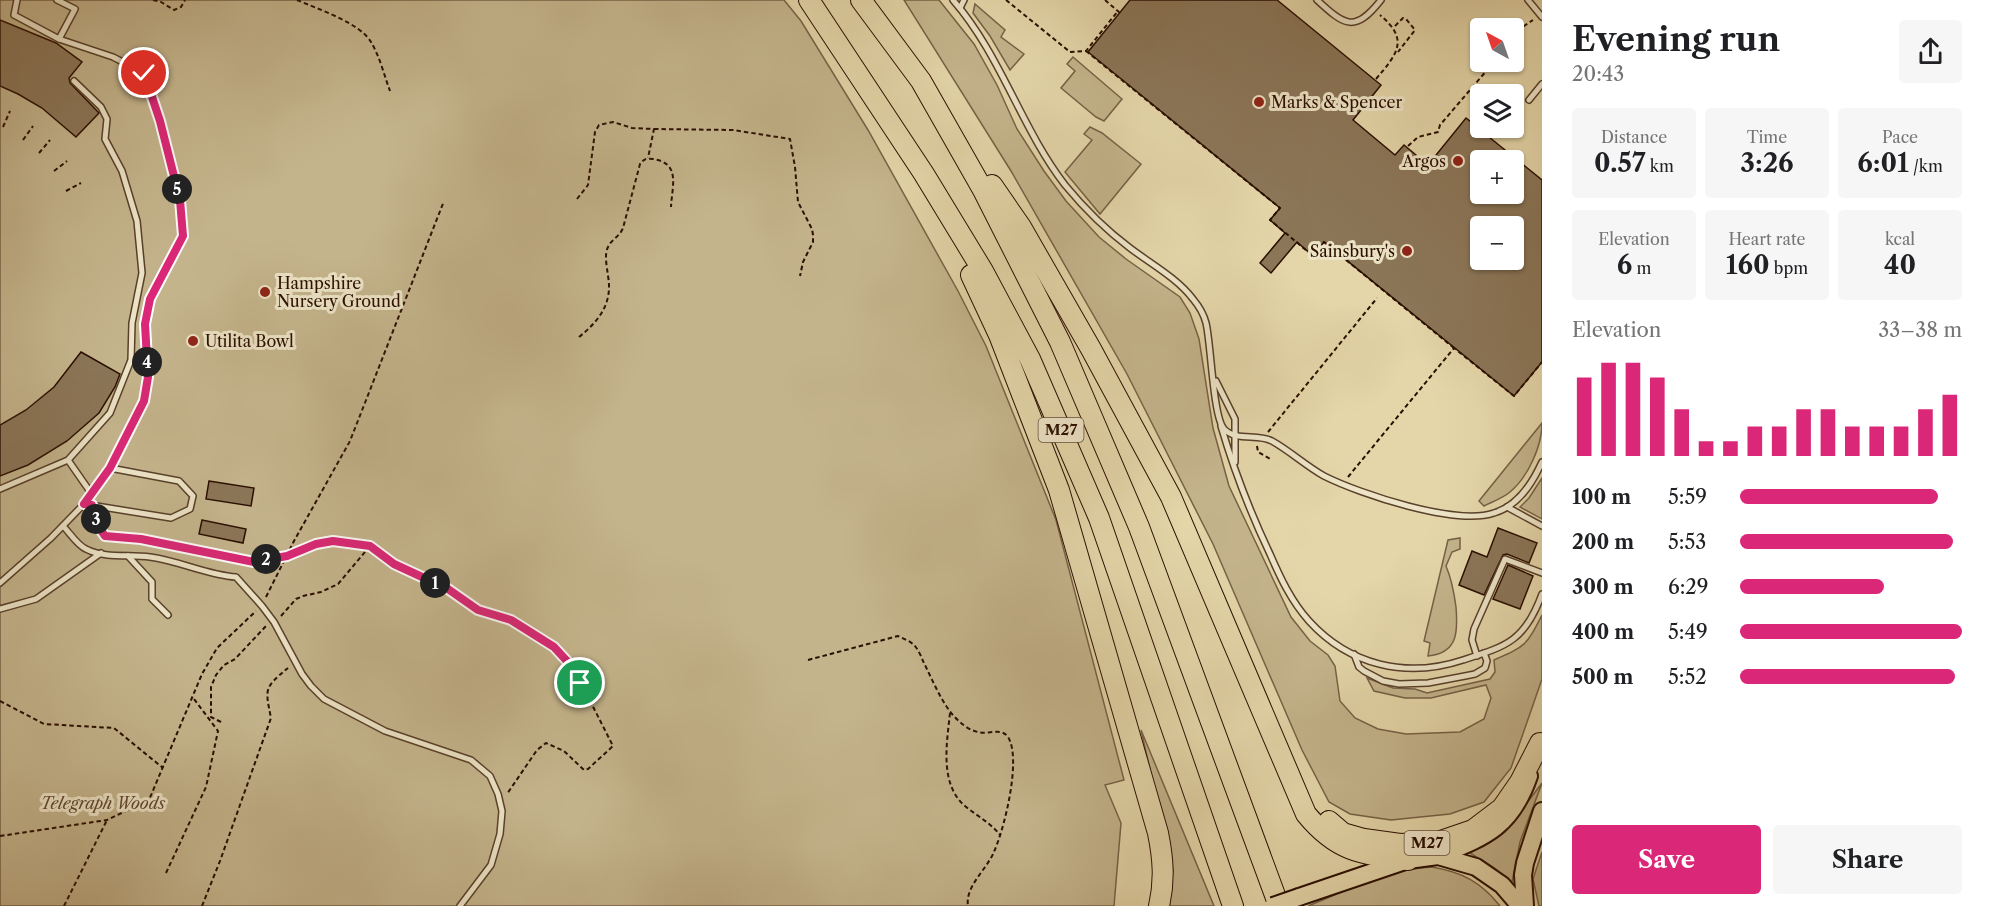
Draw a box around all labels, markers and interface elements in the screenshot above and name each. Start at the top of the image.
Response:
north arrow [1470,18,1524,72]
map controls [1470,18,1524,270]
text: Evening run [1572,19,1780,60]
button: share [1899,20,1962,83]
pin [118,47,169,98]
icon: check [127,56,160,89]
text: 20:43 [1572,62,1624,86]
button: layers [1470,84,1524,138]
place label: Marks & Spencer [1271,92,1403,112]
marker: Marks & Spencer [1252,95,1266,109]
text: Distance [1601,127,1667,147]
text: Time [1747,127,1787,147]
text: Pace [1882,127,1918,147]
text: 0.57 [1594,147,1645,179]
text: 3:26 [1740,147,1794,179]
text: 6:01 [1857,147,1909,179]
button: + [1470,150,1524,204]
place label: Argos [1401,151,1446,171]
marker: Argos [1451,154,1465,168]
text: km [1645,156,1674,176]
text: /km [1909,156,1943,176]
pin: 5 [162,174,192,204]
text: 5 [173,179,181,199]
button: − [1470,216,1524,270]
text: Elevation [1598,229,1670,249]
text: Heart rate [1728,229,1806,249]
text: kcal [1885,229,1915,249]
place label: Sainsbury's [1310,241,1395,261]
marker: Sainsbury's [1400,244,1414,258]
text: 6 [1617,249,1632,281]
text: 160 [1726,249,1770,281]
text: 40 [1884,249,1916,281]
text: m [1632,258,1651,278]
text: bpm [1770,258,1808,278]
place label: Hampshire Nursery Ground [277,273,401,311]
marker: Hampshire Nursery Ground [258,285,272,299]
text: Elevation [1572,318,1661,342]
text: 33–38 m [1878,318,1962,342]
place label: Utilita Bowl [205,331,294,351]
marker: Utilita Bowl [186,334,200,348]
pin: 4 [132,347,162,377]
text: 4 [142,352,152,372]
road number: M27 [1038,418,1084,442]
text: 100 m [1572,485,1631,509]
text: 5:59 [1668,485,1707,509]
pin: 3 [81,504,111,534]
text: 3 [91,509,101,529]
text: 200 m [1572,530,1634,554]
text: 5:53 [1668,530,1706,554]
pin: 2 [251,544,281,574]
text: 2 [261,549,271,569]
pin: 1 [420,568,450,598]
text: 1 [431,573,439,593]
text: 300 m [1572,575,1634,599]
text: 6:29 [1668,575,1709,599]
text: 400 m [1572,620,1634,644]
text: 5:49 [1668,620,1708,644]
pin [554,657,605,708]
text: 500 m [1572,665,1633,689]
text: 5:52 [1668,665,1707,689]
icon: arrive [563,666,596,699]
park label: Telegraph Woods [41,793,165,813]
button: Save [1572,825,1761,894]
button: Share [1773,825,1962,894]
road number: M27 [1404,831,1450,855]

